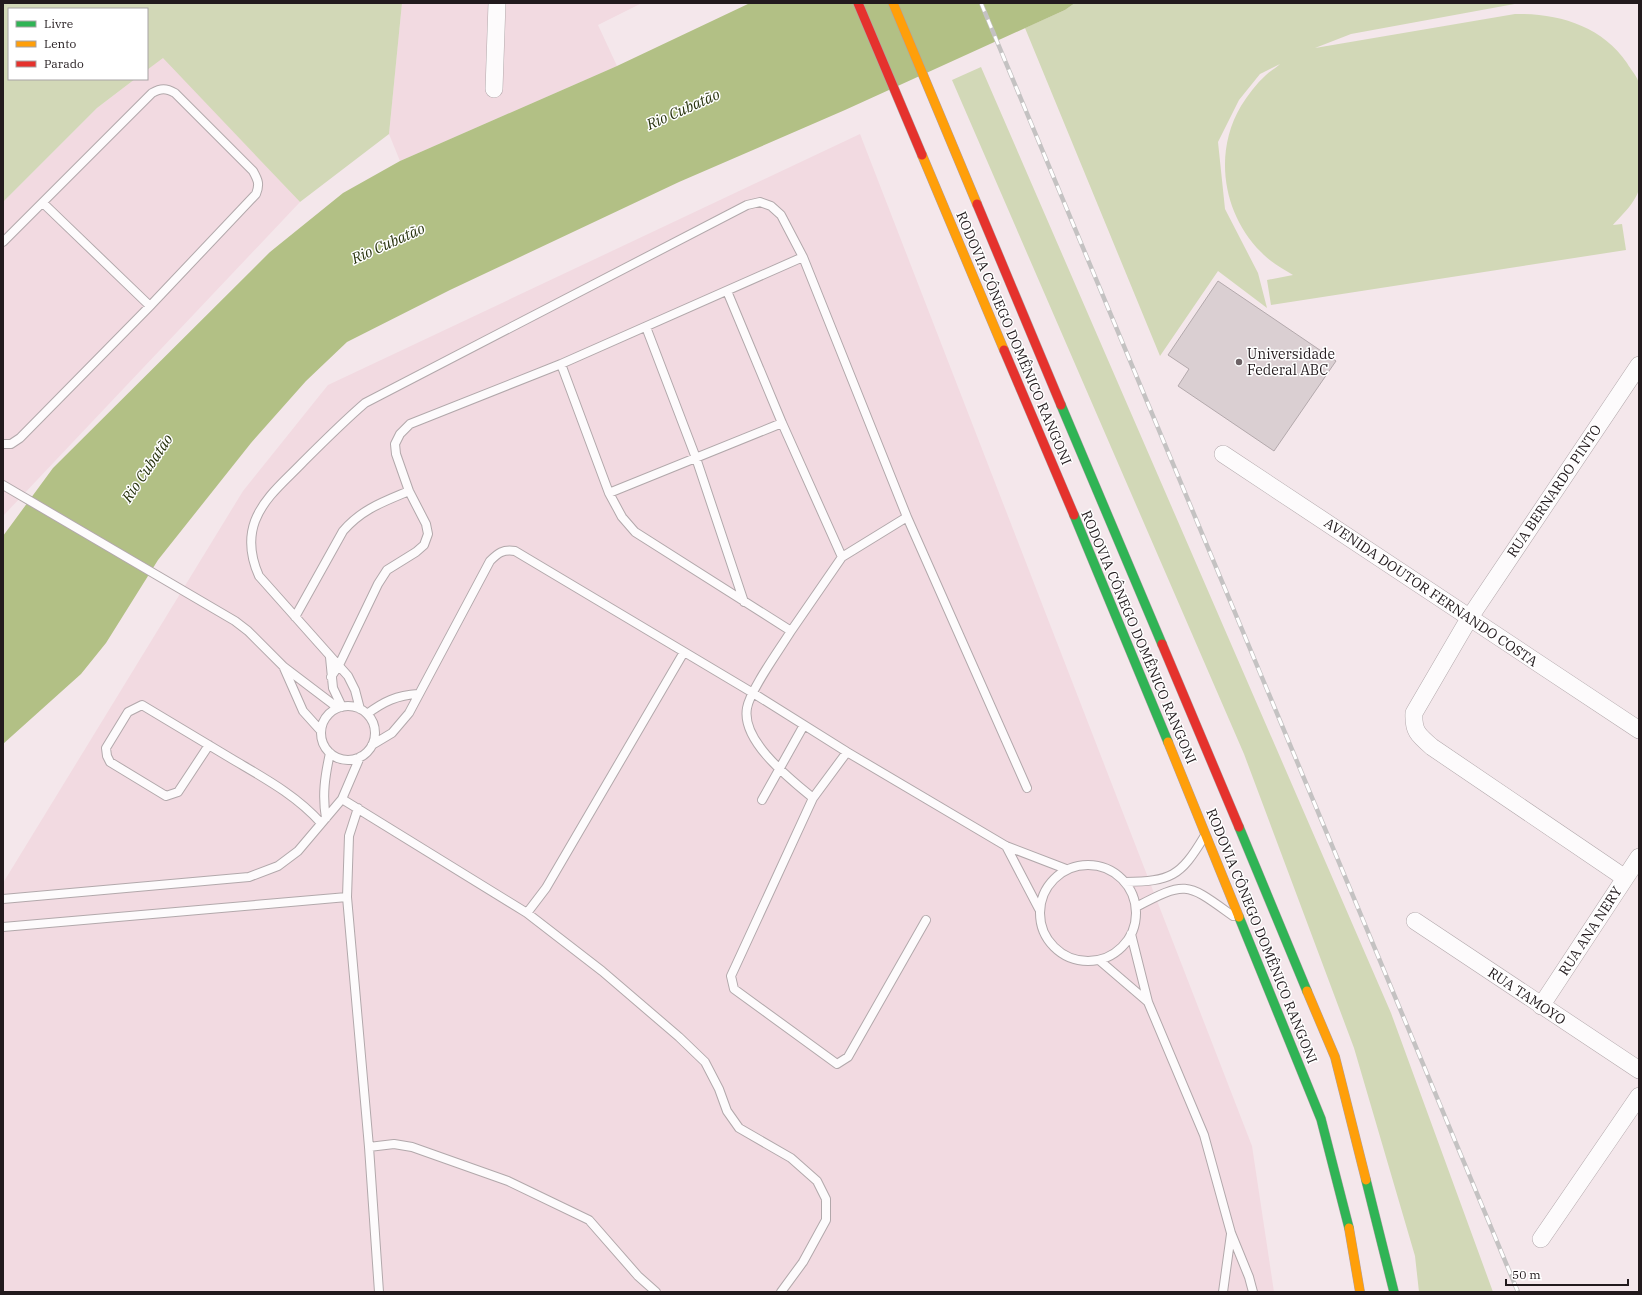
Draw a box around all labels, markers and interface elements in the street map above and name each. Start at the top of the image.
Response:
legend [8,8,148,80]
text: Livre [44,16,73,31]
text: Lento [44,36,76,51]
text: Parado [44,56,84,71]
water label: Rio Cubatão [642,84,723,134]
street label: RODOVIA CÔNEGO DOMÊNICO RANGONI [952,208,1077,468]
water label: Rio Cubatão [347,218,428,268]
place label: Universidade Federal ABC [1247,345,1335,379]
marker: Universidade Federal ABC [1234,357,1244,367]
street label: RUA BERNARDO PINTO [1503,421,1605,561]
water label: Rio Cubatão [117,430,177,507]
street label: RODOVIA CÔNEGO DOMÊNICO RANGONI [1077,507,1202,767]
street label: AVENIDA DOUTOR FERNANDO COSTA [1321,514,1542,671]
street label: RODOVIA CÔNEGO DOMÊNICO RANGONI [1202,805,1323,1066]
street label: RUA ANA NERY [1554,883,1626,979]
street label: RUA TAMOYO [1485,963,1569,1029]
scale bar [1506,1261,1628,1287]
text: 50 m [1512,1267,1541,1282]

